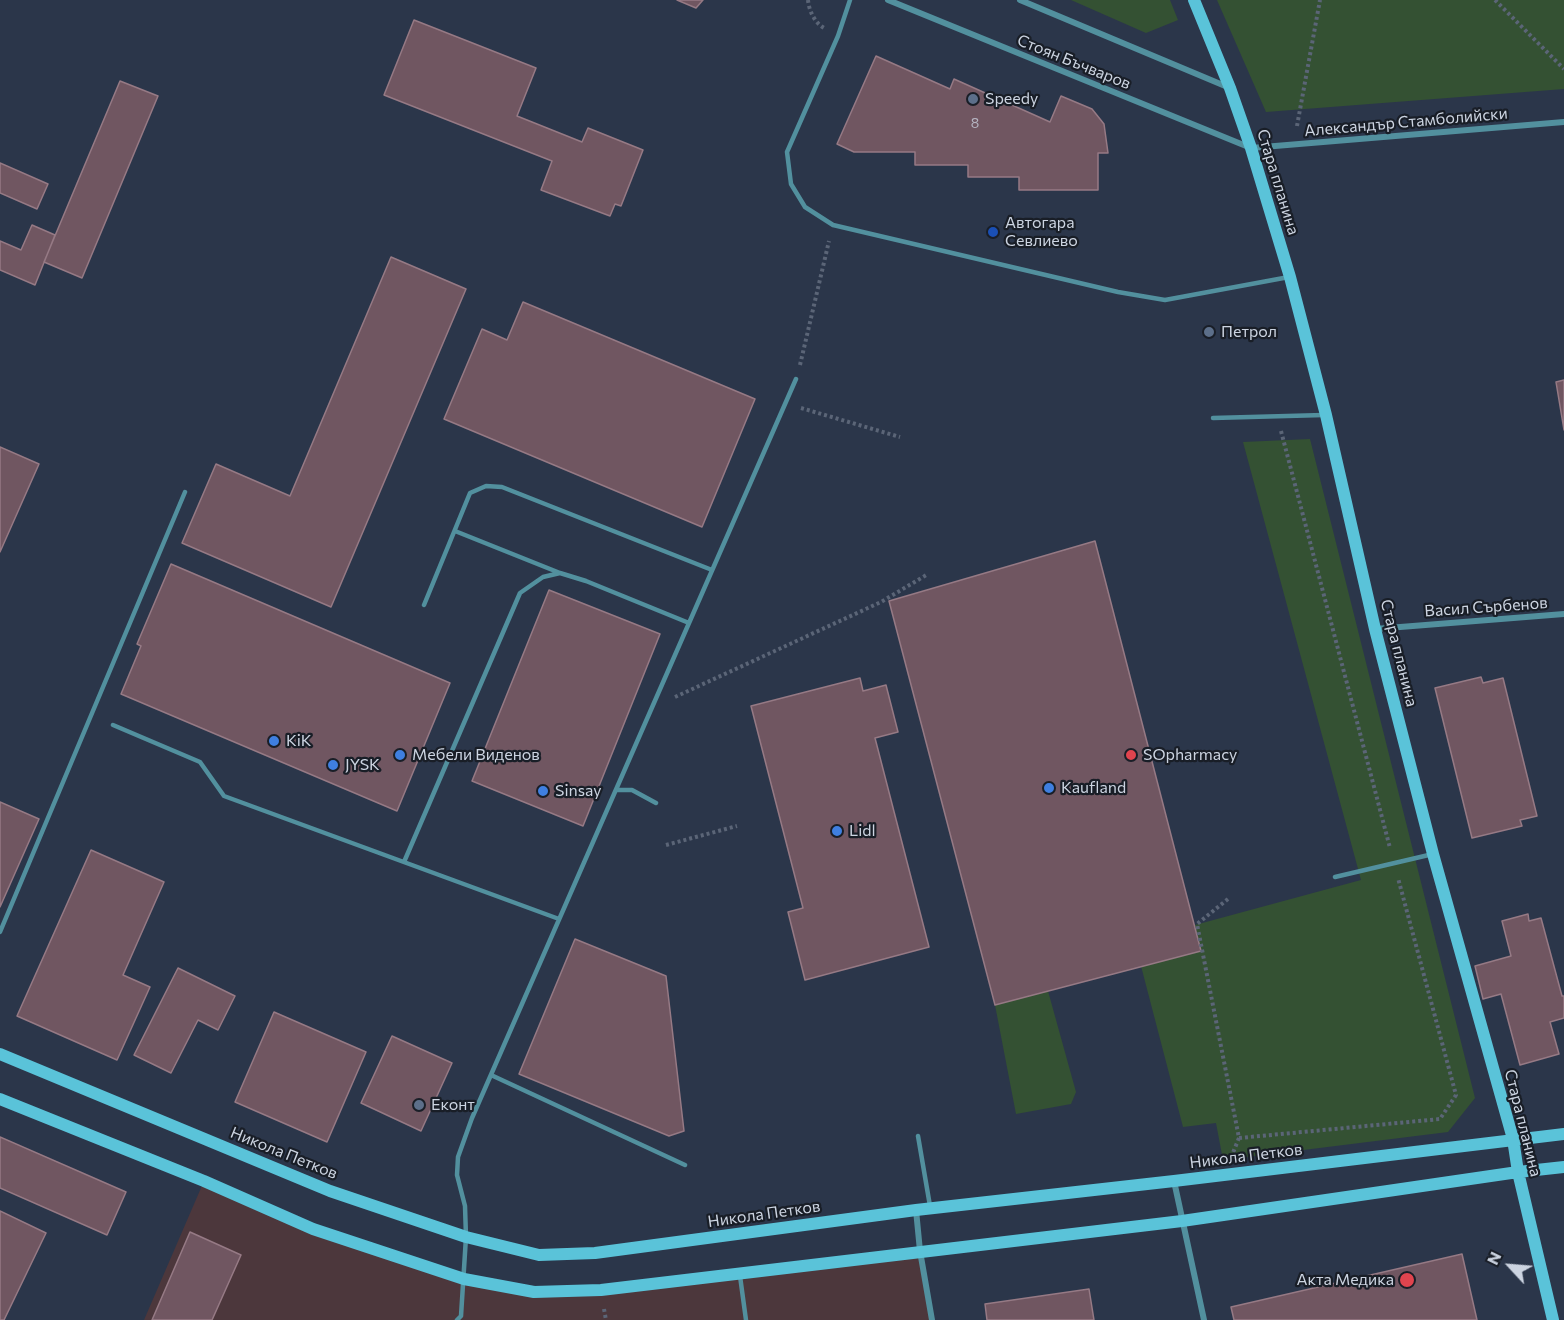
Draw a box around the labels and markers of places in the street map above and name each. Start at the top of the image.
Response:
place label: Speedy [985,89,1038,109]
marker: Speedy [966,92,980,106]
place label: Автогара Севлиево [1005,213,1078,251]
marker: Автогара Севлиево [986,225,1000,239]
place label: Петрол [1221,322,1277,342]
marker: Петрол [1202,325,1216,339]
place label: KiK [286,731,312,751]
marker: KiK [267,734,281,748]
place label: Мебели Виденов [412,745,540,765]
place label: SOpharmacy [1143,745,1237,765]
marker: Мебели Виденов [393,748,407,762]
marker: SOpharmacy [1124,748,1138,762]
place label: JYSK [345,755,380,775]
marker: JYSK [326,758,340,772]
place label: Kaufland [1061,778,1126,798]
place label: Sinsay [555,781,601,801]
marker: Kaufland [1042,781,1056,795]
marker: Sinsay [536,784,550,798]
place label: Lidl [849,821,876,841]
marker: Lidl [830,824,844,838]
place label: Еконт [431,1095,475,1115]
marker: Еконт [412,1098,426,1112]
place label: Акта Медика [1296,1270,1394,1290]
marker: Акта Медика [1398,1271,1416,1289]

